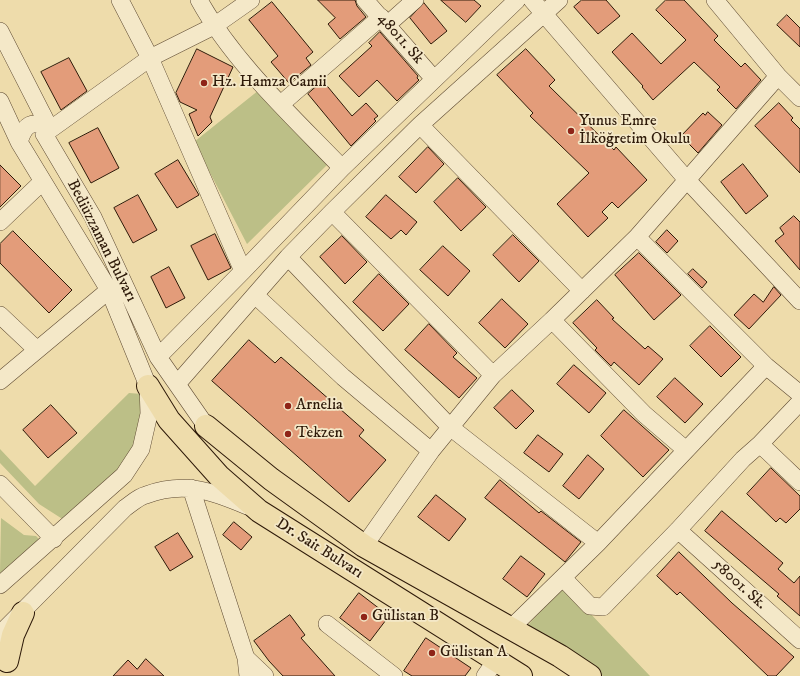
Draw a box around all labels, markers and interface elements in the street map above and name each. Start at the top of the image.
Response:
street label: 48011. Sk [373,10,427,68]
place label: Hz. Hamza Camii [212,73,327,93]
marker: Hz. Hamza Camii [199,78,209,88]
place label: Yunus Emre İlköğretim Okulu [579,112,690,150]
marker: Yunus Emre İlköğretim Okulu [566,126,576,136]
street label: Bediüzzaman Bulvarı [62,177,140,305]
place label: Arnelia [296,396,343,416]
marker: Arnelia [283,401,293,411]
place label: Tekzen [296,424,343,444]
marker: Tekzen [283,429,293,439]
street label: Dr. Sait Bulvarı [272,515,366,583]
street label: 58001. Sk. [708,556,770,614]
place label: Gülistan B [372,607,439,627]
marker: Gülistan B [359,612,369,622]
place label: Gülistan A [440,643,507,663]
marker: Gülistan A [427,648,437,658]

